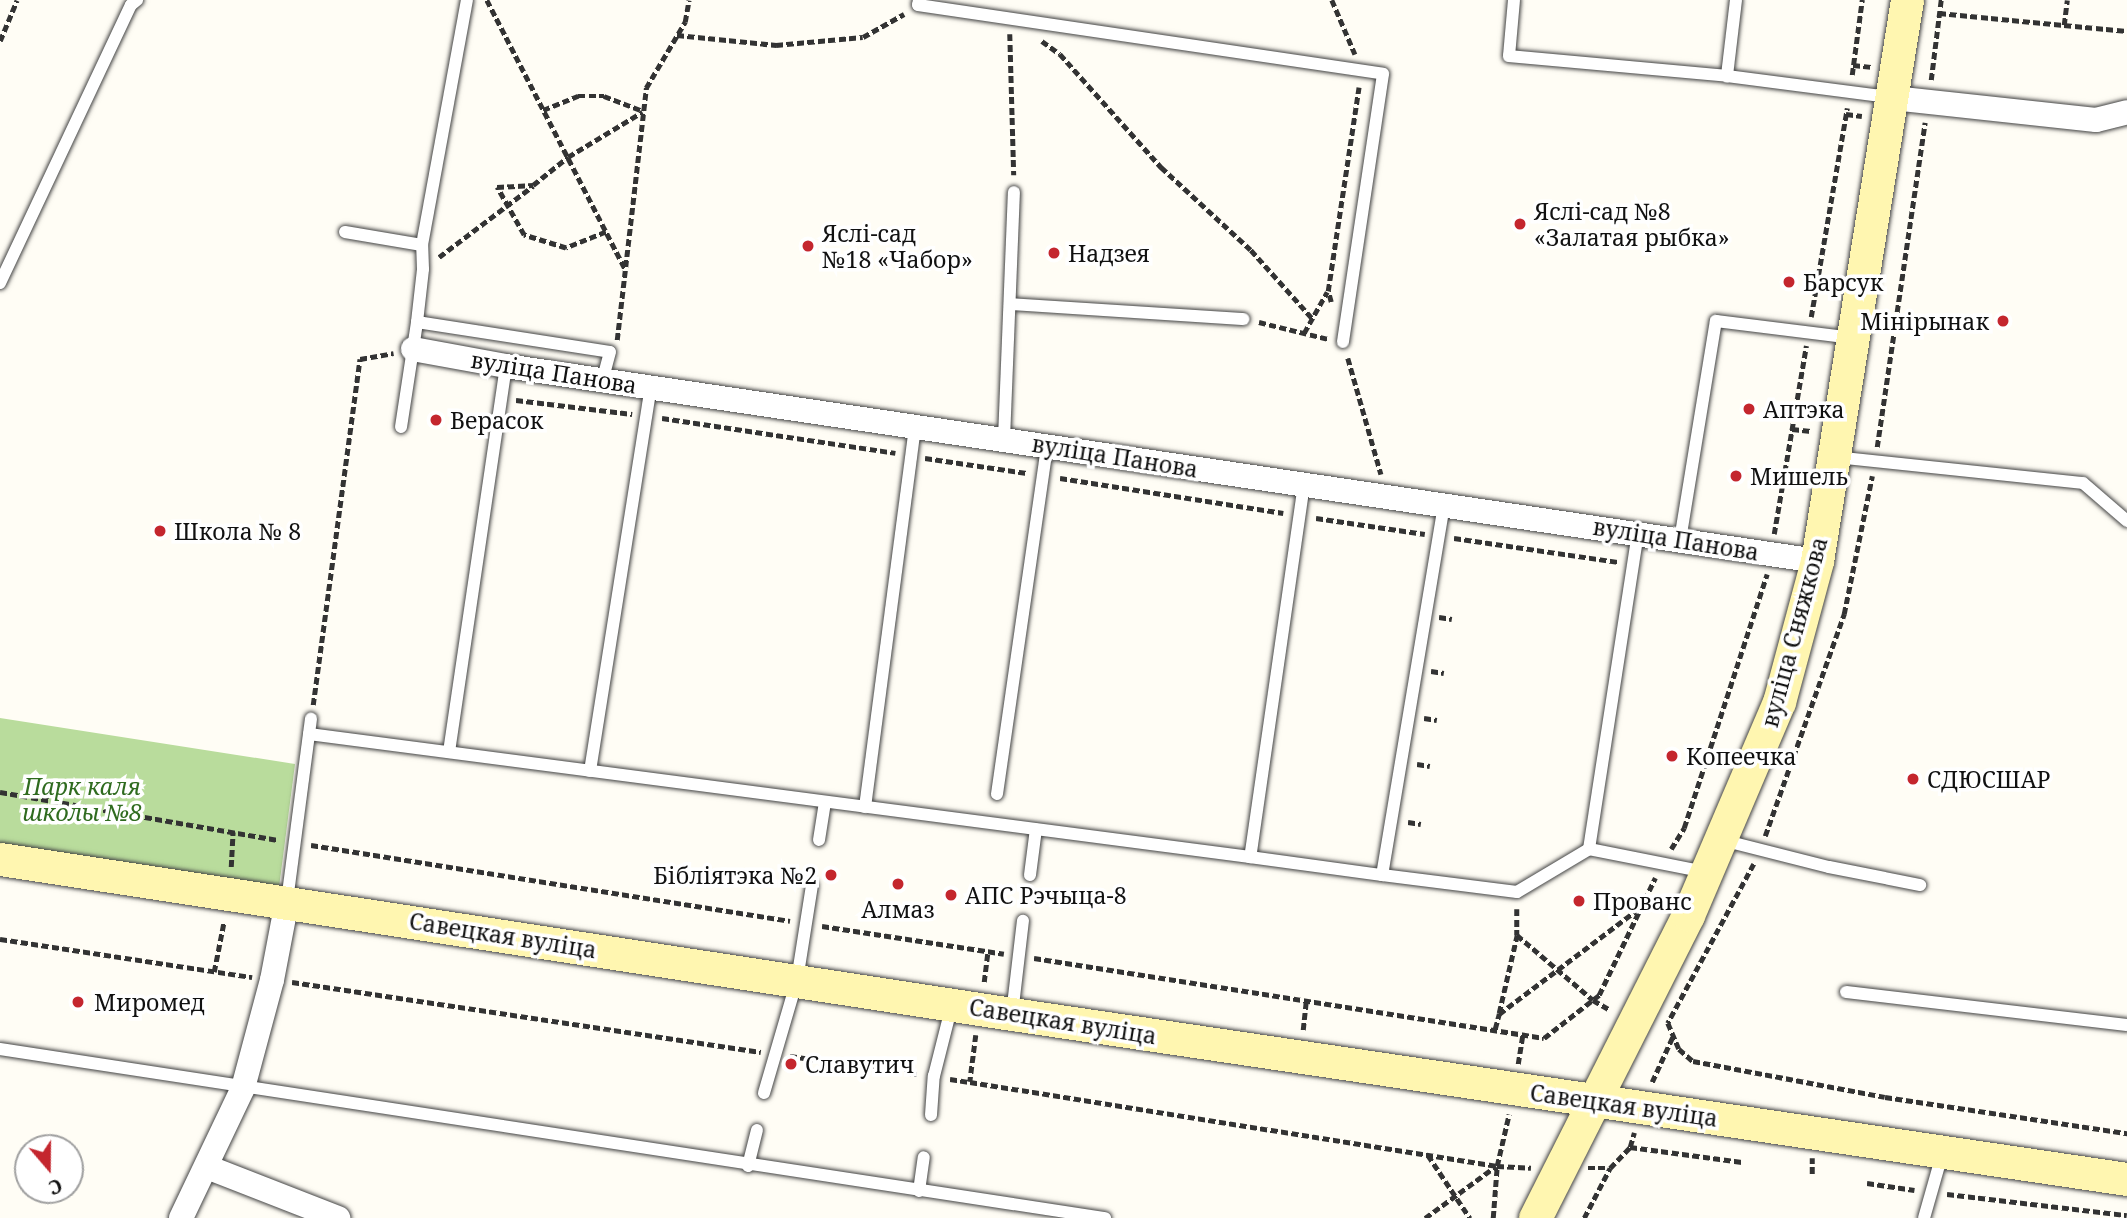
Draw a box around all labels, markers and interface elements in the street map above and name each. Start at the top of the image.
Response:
place label: Яслі-сад №8 «Залатая рыбка» [1534,197,1730,251]
marker: Яслі-сад №8 «Залатая рыбка» [1512,216,1528,232]
place label: Яслі-сад №18 «Чабор» [822,219,973,273]
marker: Яслі-сад №18 «Чабор» [800,238,816,254]
place label: Надзея [1068,239,1150,267]
marker: Надзея [1046,245,1062,261]
place label: Барсук [1803,268,1883,296]
marker: Барсук [1781,274,1797,290]
place label: Мінірынак [1860,307,1989,335]
marker: Мінірынак [1995,313,2011,329]
street label: вуліца Панова [469,345,639,399]
place label: Аптэка [1763,395,1845,423]
marker: Аптэка [1741,401,1757,417]
place label: Верасок [450,406,543,434]
marker: Верасок [428,412,444,428]
street label: вуліца Панова [1030,429,1200,483]
place label: Мишель [1750,462,1848,490]
marker: Мишель [1728,468,1744,484]
street label: вуліца Панова [1591,512,1761,566]
place label: Школа № 8 [174,517,301,545]
marker: Школа № 8 [152,523,168,539]
street label: вуліца Сняжкова [1755,534,1833,730]
place label: Копеечка [1686,742,1797,770]
marker: Копеечка [1664,748,1680,764]
place label: СДЮСШАР [1927,765,2051,793]
marker: СДЮСШАР [1905,771,1921,787]
park label: Парк каля школы №8 [22,772,142,826]
place label: Бібліятэка №2 [653,861,817,889]
marker: Бібліятэка №2 [823,867,839,883]
marker: Алмаз [890,876,906,892]
place label: АПС Рэчыца-8 [965,881,1126,909]
marker: АПС Рэчыца-8 [943,887,959,903]
place label: Прованс [1593,887,1692,915]
marker: Прованс [1571,893,1587,909]
place label: Алмаз [861,895,935,923]
street label: Савецкая вуліца [407,907,599,963]
place label: Миромед [94,988,205,1016]
marker: Миромед [68,992,88,1012]
street label: Савецкая вуліца [967,993,1159,1049]
place label: Славутич [805,1050,914,1078]
marker: Славутич [783,1056,799,1072]
street label: Савецкая вуліца [1528,1078,1720,1132]
north arrow [14,1134,84,1204]
text: С [45,1172,66,1201]

